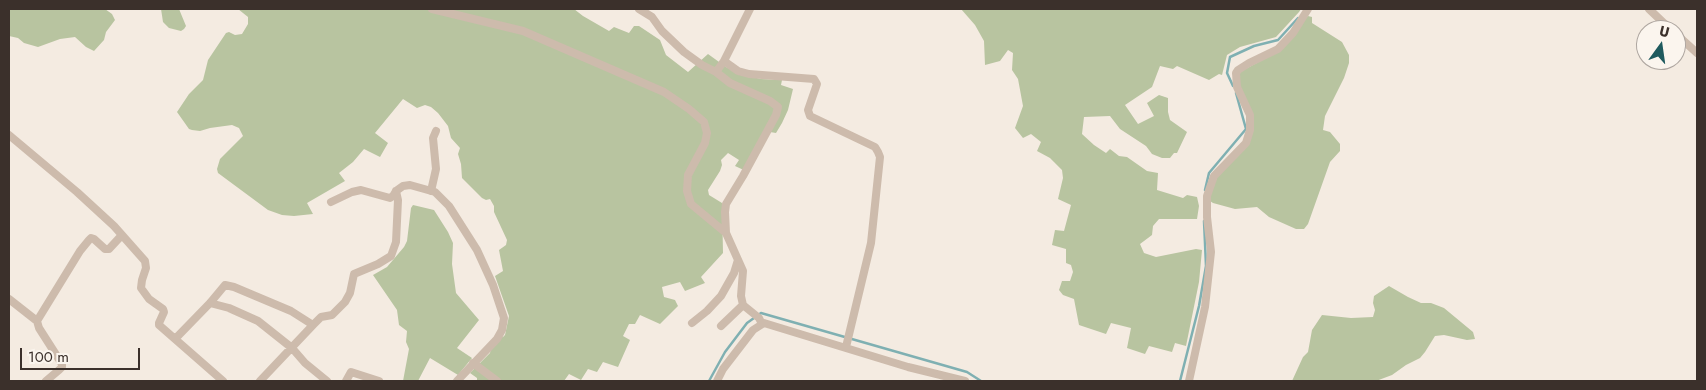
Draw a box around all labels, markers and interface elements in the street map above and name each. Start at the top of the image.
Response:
north arrow [1636,20,1686,70]
text: U [1657,21,1672,42]
scale bar [22,338,142,370]
text: 100 m [28,346,69,368]

